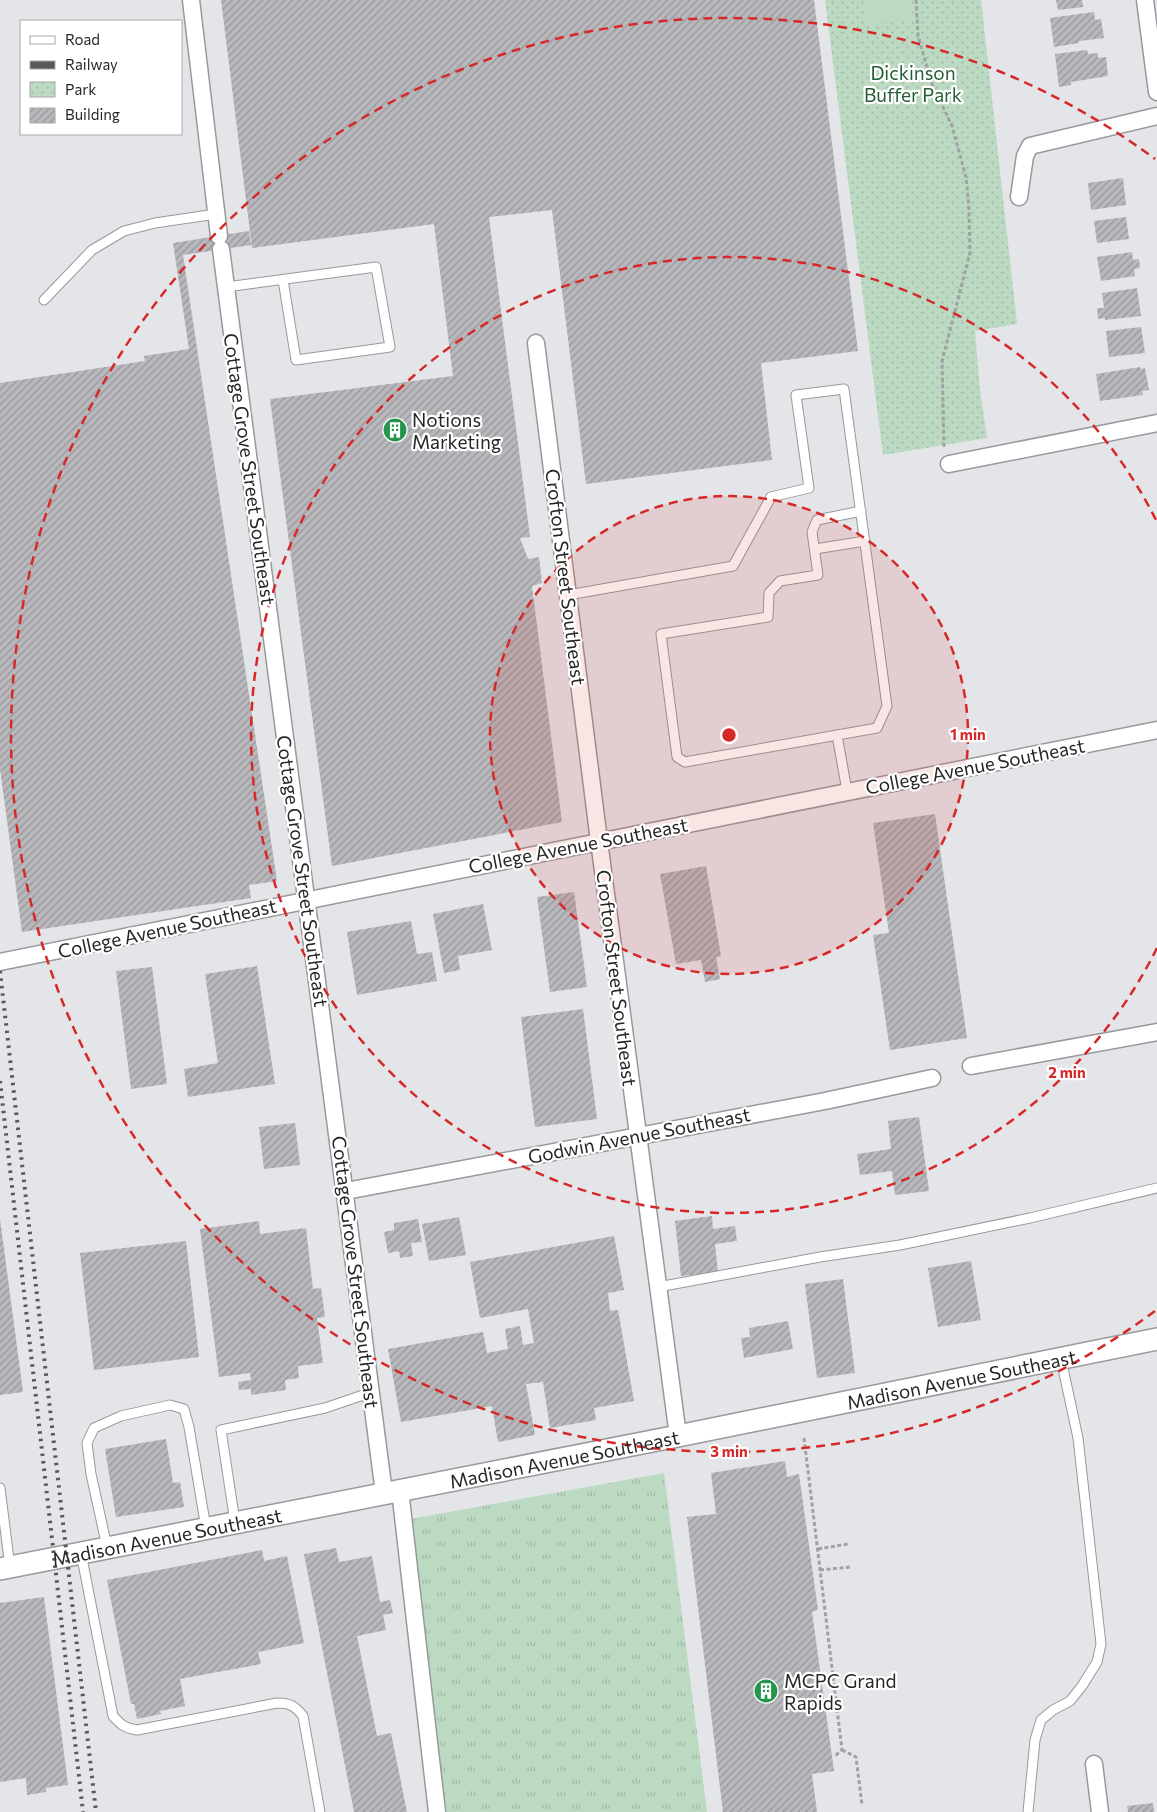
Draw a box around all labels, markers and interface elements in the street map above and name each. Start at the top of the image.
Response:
legend [20,20,182,135]
text: Road [65,30,100,48]
text: Railway [65,55,118,73]
park label: Dickinson Buffer Park [864,61,962,106]
text: Park [65,80,96,98]
text: Building [65,105,120,123]
street label: Cottage Grove Street Southeast [220,332,281,607]
place label: Notions Marketing [412,408,501,453]
building icon: Notions Marketing [382,417,408,443]
street label: Crofton Street Southeast [541,467,591,687]
text: 1 min [950,725,986,743]
centre of rings [720,726,738,744]
street label: College Avenue Southeast [863,733,1087,799]
street label: Cottage Grove Street Southeast [273,734,334,1009]
street label: College Avenue Southeast [466,812,690,878]
street label: Crofton Street Southeast [592,868,642,1088]
street label: College Avenue Southeast [56,894,279,962]
text: 2 min [1048,1063,1086,1081]
street label: Godwin Avenue Southeast [526,1102,752,1168]
street label: Cottage Grove Street Southeast [328,1134,384,1410]
street label: Madison Avenue Southeast [845,1344,1078,1413]
street label: Madison Avenue Southeast [447,1425,681,1492]
text: 3 min [710,1442,748,1460]
street label: Madison Avenue Southeast [50,1502,284,1570]
place label: MCPC Grand Rapids [784,1669,897,1714]
building icon: MCPC Grand Rapids [753,1678,779,1704]

